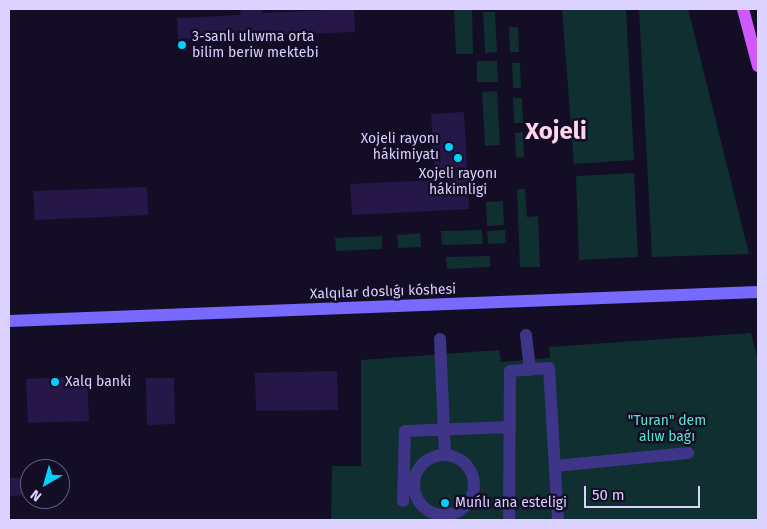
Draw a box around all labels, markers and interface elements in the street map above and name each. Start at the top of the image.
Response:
place label: 3-sanlı ulıwma orta bilim beriw mektebi [192,29,319,62]
marker: 3-sanlı ulıwma orta bilim beriw mektebi [176,39,188,51]
district label: Xojeli [525,118,587,146]
place label: Xojeli rayonı hákimiyatı [361,131,439,164]
marker: Xojeli rayonı hákimiyatı [443,141,455,153]
marker: Xojeli rayonı hákimligi [452,152,464,164]
place label: Xojeli rayonı hákimligi [419,166,497,198]
street label: Xalqılar doslıǵı kóshesi [310,281,456,303]
place label: Xalq banki [65,374,131,390]
marker: Xalq banki [49,376,61,388]
park label: "Turan" dem alıw baǵı [628,413,706,446]
north arrow [20,459,70,509]
scale bar [587,476,703,508]
text: N [27,486,45,505]
text: 50 m [592,486,625,504]
place label: Muńlı ana esteligi [455,495,567,511]
marker: Muńlı ana esteligi [439,497,451,509]

